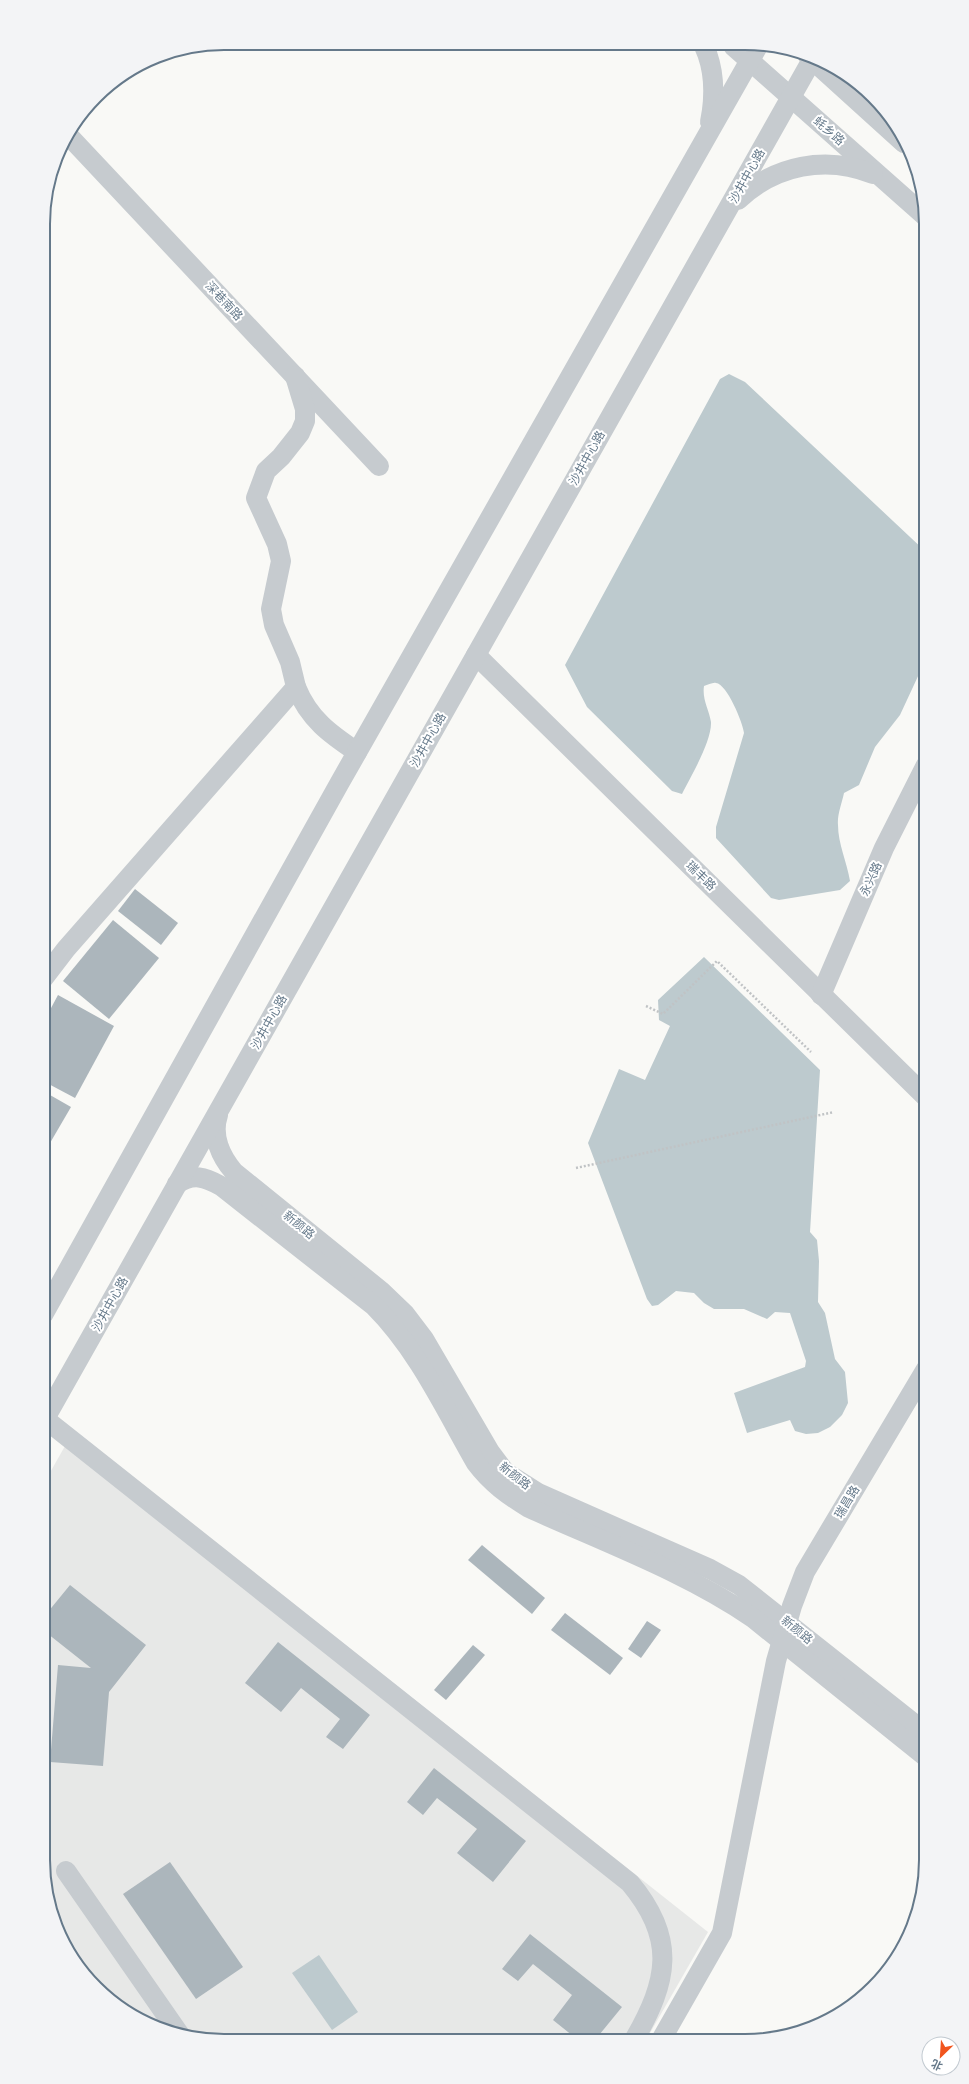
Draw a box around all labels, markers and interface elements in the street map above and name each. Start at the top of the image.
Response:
street label: 蚝乡路 [810,112,848,149]
street label: 沙井中心路 [725,145,769,206]
street label: 深巷南路 [202,277,247,324]
street label: 沙井中心路 [565,427,609,488]
street label: 沙井中心路 [406,709,450,770]
street label: 瑞丰路 [682,857,720,894]
street label: 永兴路 [855,859,886,899]
street label: 沙井中心路 [247,991,291,1052]
street label: 新颜路 [280,1207,319,1243]
street label: 沙井中心路 [88,1273,132,1334]
street label: 新颜路 [496,1458,535,1493]
street label: 瑞昌路 [830,1482,863,1522]
street label: 新颜路 [778,1612,817,1648]
north arrow [921,2036,961,2076]
text: 北 [928,2056,945,2075]

